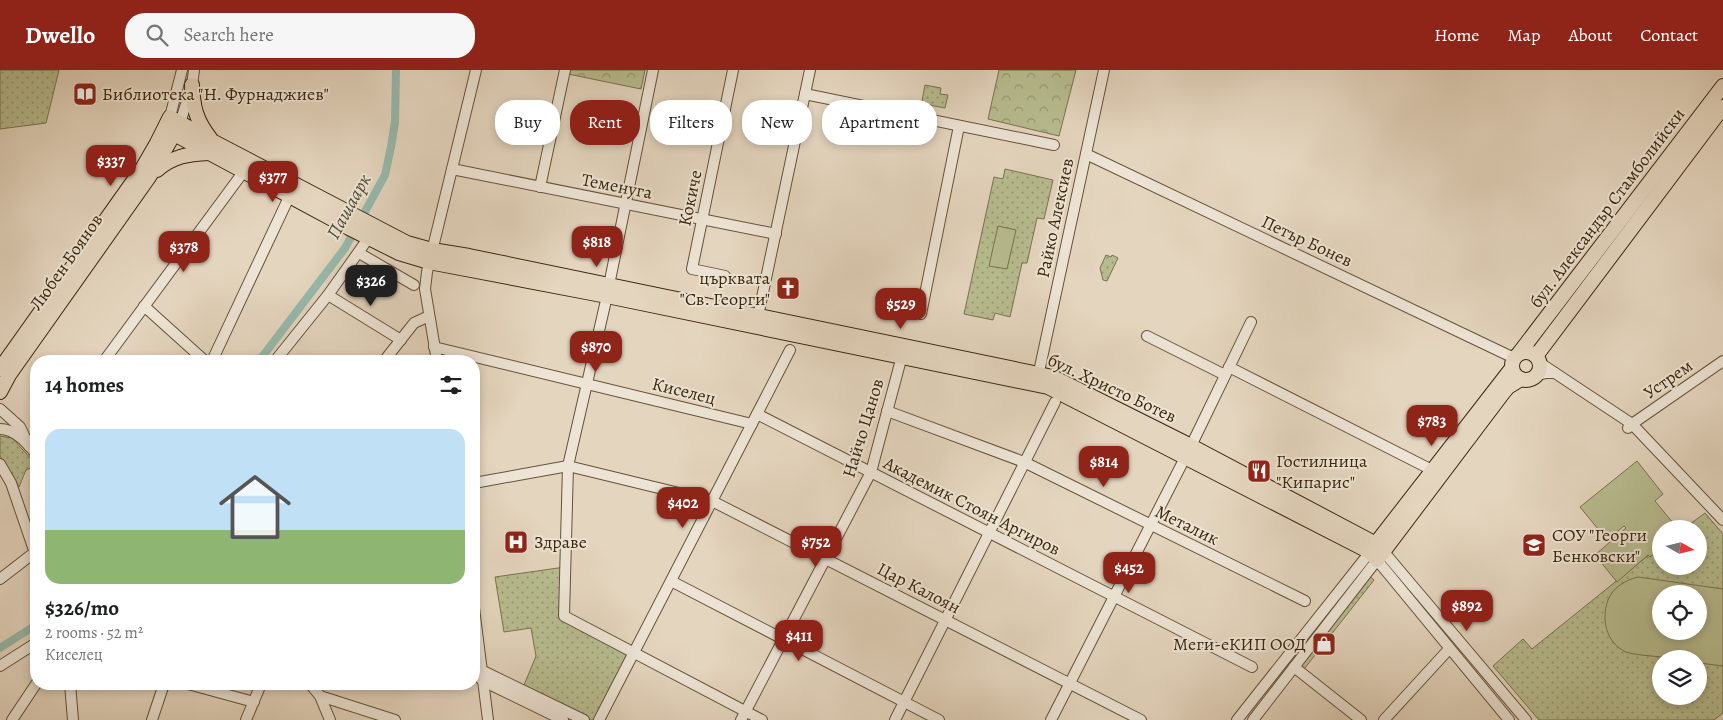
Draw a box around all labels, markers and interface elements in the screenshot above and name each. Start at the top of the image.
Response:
search box [125,13,475,58]
text: Dwello [25,19,95,51]
icon: search [143,21,171,49]
text: Search here [183,22,274,48]
text: Home [1434,23,1479,47]
text: Map [1507,23,1540,47]
text: About [1568,23,1612,47]
text: Contact [1640,23,1698,47]
library icon: Библиотека "Н. Фурнаджиев" [72,81,98,107]
place label: Библиотека "Н. Фурнаджиев" [102,82,329,106]
chip: Buy [495,100,560,145]
chip: Rent [570,100,640,145]
chip: Filters [650,100,732,145]
chip: New [742,100,812,145]
chip: Apartment [822,100,937,145]
street label: бул. Александър Стамболийски [1524,103,1690,313]
pin: $337 [81,144,141,187]
text: $337 [97,150,125,172]
street label: Райко Алексиев [1031,156,1079,280]
pin: $377 [243,160,303,203]
text: $377 [259,166,287,188]
street label: Теменуга [580,167,655,205]
street label: Кокиче [672,168,708,228]
water label: Пашаарк [320,169,378,244]
street label: Любен Боянов [24,209,108,315]
street label: Петър Бонев [1258,210,1356,272]
pin: $818 [567,226,627,268]
pin: $378 [154,230,214,273]
text: $818 [583,231,611,253]
text: $378 [170,236,198,258]
pin: $326 [341,264,401,307]
place label: църквата "Св. Георги" [680,266,771,311]
text: $326 [356,270,386,292]
church icon: църквата "Св. Георги" [775,275,801,301]
pin: $529 [871,288,931,330]
text: $529 [886,293,916,315]
pin: $870 [566,330,626,373]
text: $870 [581,336,611,358]
street label: бул. Христо Ботев [1044,348,1180,428]
street label: Устрем [1639,354,1697,404]
text: 14 homes [45,371,124,399]
icon: filters [437,371,465,399]
street label: Киселец [650,372,718,410]
street label: Найчо Цанов [837,375,889,481]
pin: $783 [1402,404,1462,447]
text: $783 [1418,410,1446,432]
pin: $814 [1074,446,1134,488]
place label: Гостилница "Кипарис" [1276,449,1368,494]
street label: Академик Стоян Аргиров [879,450,1065,561]
text: $814 [1090,451,1118,473]
restaurant icon: Гостилница "Кипарис" [1246,458,1272,484]
icon: home [210,462,300,552]
pin: $402 [653,486,713,529]
text: $402 [668,492,698,514]
street label: Металик [1151,499,1223,551]
north arrow [1652,520,1708,575]
map controls [1652,520,1707,705]
place label: СОУ "Георги Бенковски" [1552,523,1647,568]
pin: $752 [786,526,846,568]
hospital icon: Здраве [503,529,529,555]
place label: Здраве [534,530,587,554]
text: $752 [802,531,830,553]
school or university icon: СОУ "Георги Бенковски" [1521,532,1547,558]
pin: $452 [1099,552,1159,594]
street label: Цар Калоян [873,557,965,619]
text: $452 [1114,557,1144,579]
button: locate [1652,585,1707,640]
pin: $892 [1437,590,1497,632]
text: $326/mo [45,594,119,622]
text: $892 [1452,595,1482,617]
pin: $411 [769,620,829,662]
text: 2 rooms · 52 m² [45,622,143,644]
text: $411 [786,625,812,647]
shop icon: Меги-еКИП ООД [1311,631,1337,657]
place label: Меги-еКИП ООД [1173,632,1306,656]
text: Киселец [45,644,103,666]
button: layers [1652,650,1707,705]

